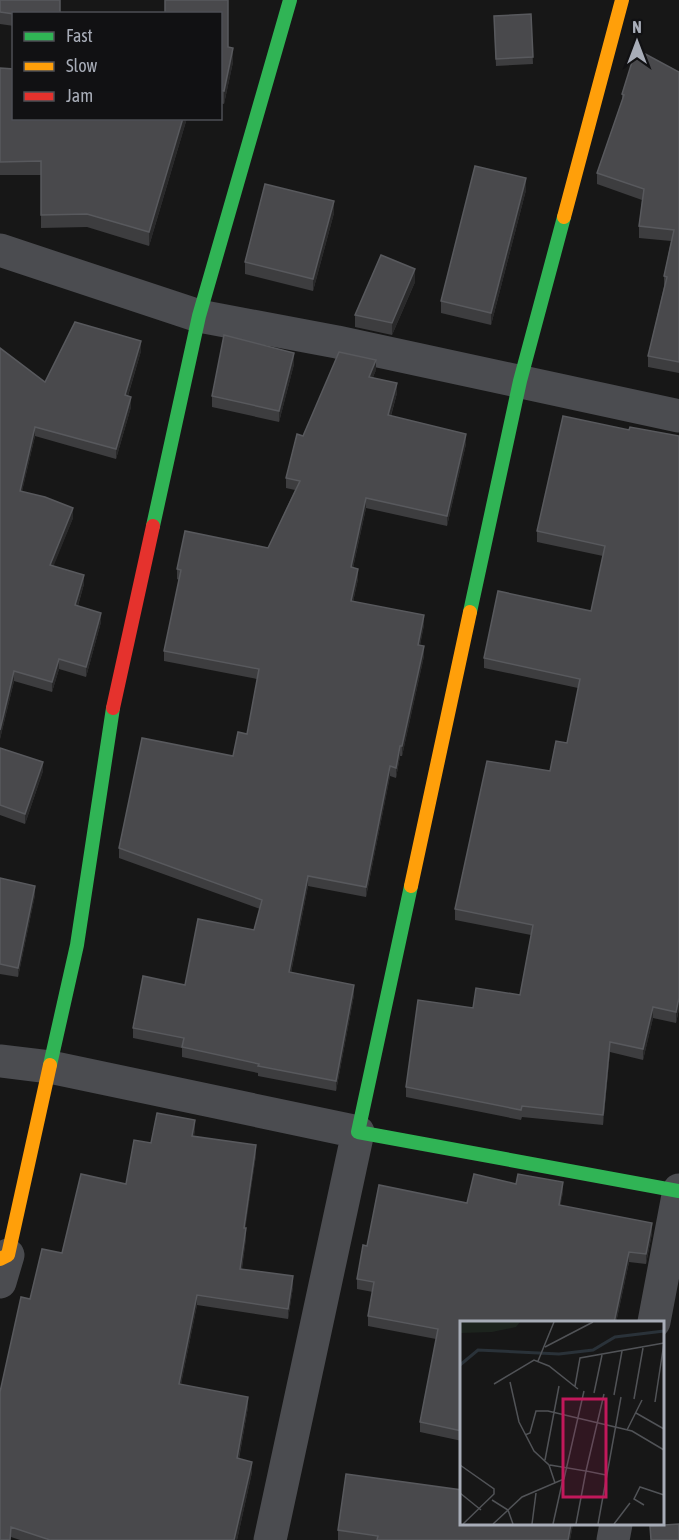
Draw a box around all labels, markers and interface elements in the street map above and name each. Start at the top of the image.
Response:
legend [12,12,222,120]
north arrow [607,12,667,72]
text: N [632,18,642,36]
text: Fast [66,25,93,46]
text: Slow [66,55,97,76]
text: Jam [66,85,93,106]
inset map [460,1321,664,1525]

